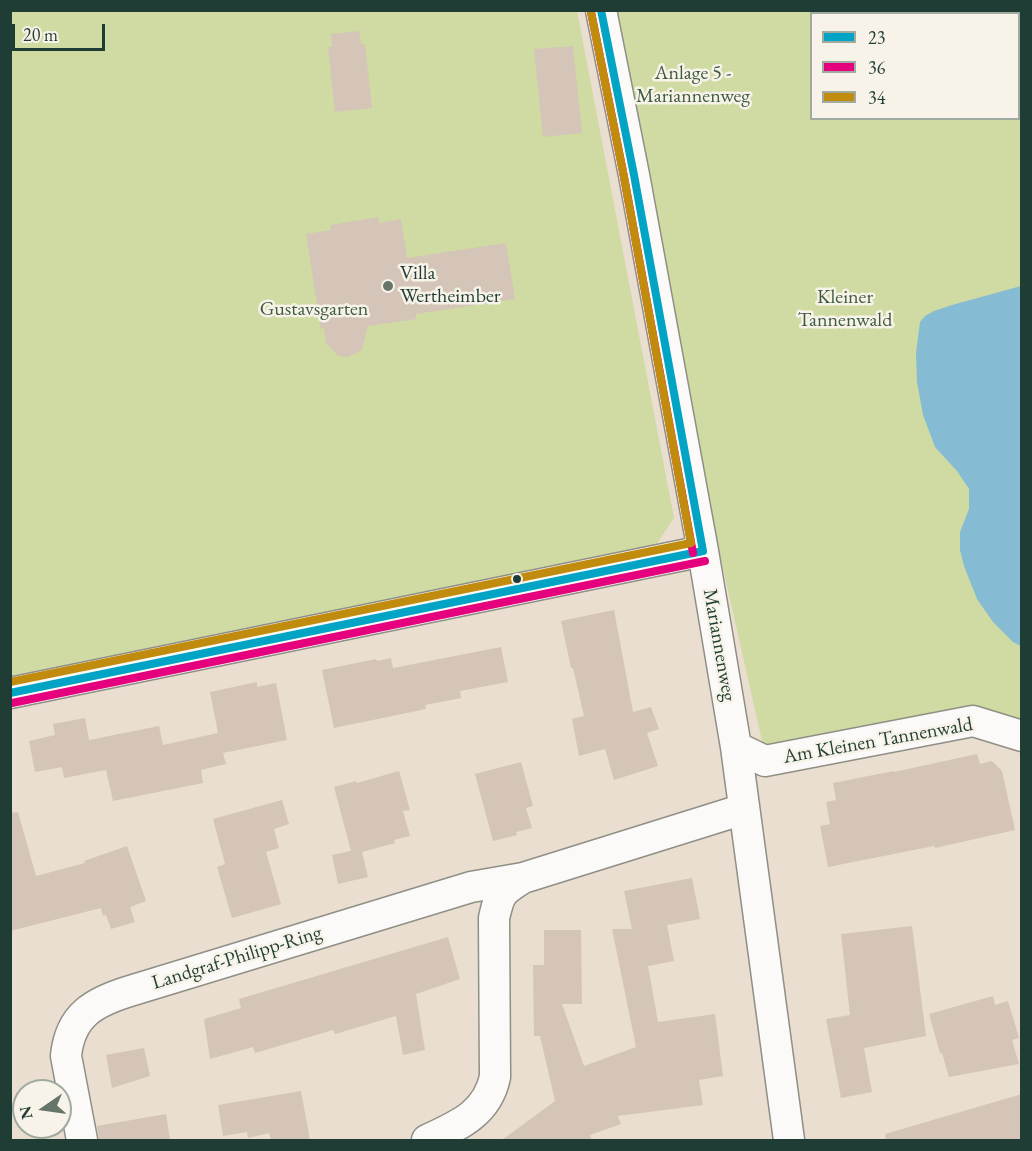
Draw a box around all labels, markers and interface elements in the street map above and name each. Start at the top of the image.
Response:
scale bar [15,12,108,50]
legend [810,12,1020,120]
text: 20 m [23,23,58,46]
text: 23 [868,26,885,49]
text: 36 [868,56,885,79]
park label: Anlage 5 - Mariannenweg [636,62,750,109]
text: 34 [868,86,885,109]
place label: Villa Wertheimber [400,262,500,309]
marker: Villa Wertheimber [381,279,395,293]
park label: Kleiner Tannenwald [798,286,892,333]
park label: Gustavsgarten [260,298,368,322]
unlabelled marker [511,573,523,585]
street label: Mariannenweg [697,587,741,703]
street label: Am Kleinen Tannenwald [781,713,975,769]
street label: Landgraf-Philipp-Ring [149,921,325,995]
north arrow [12,1079,72,1139]
text: N [14,1104,38,1121]

